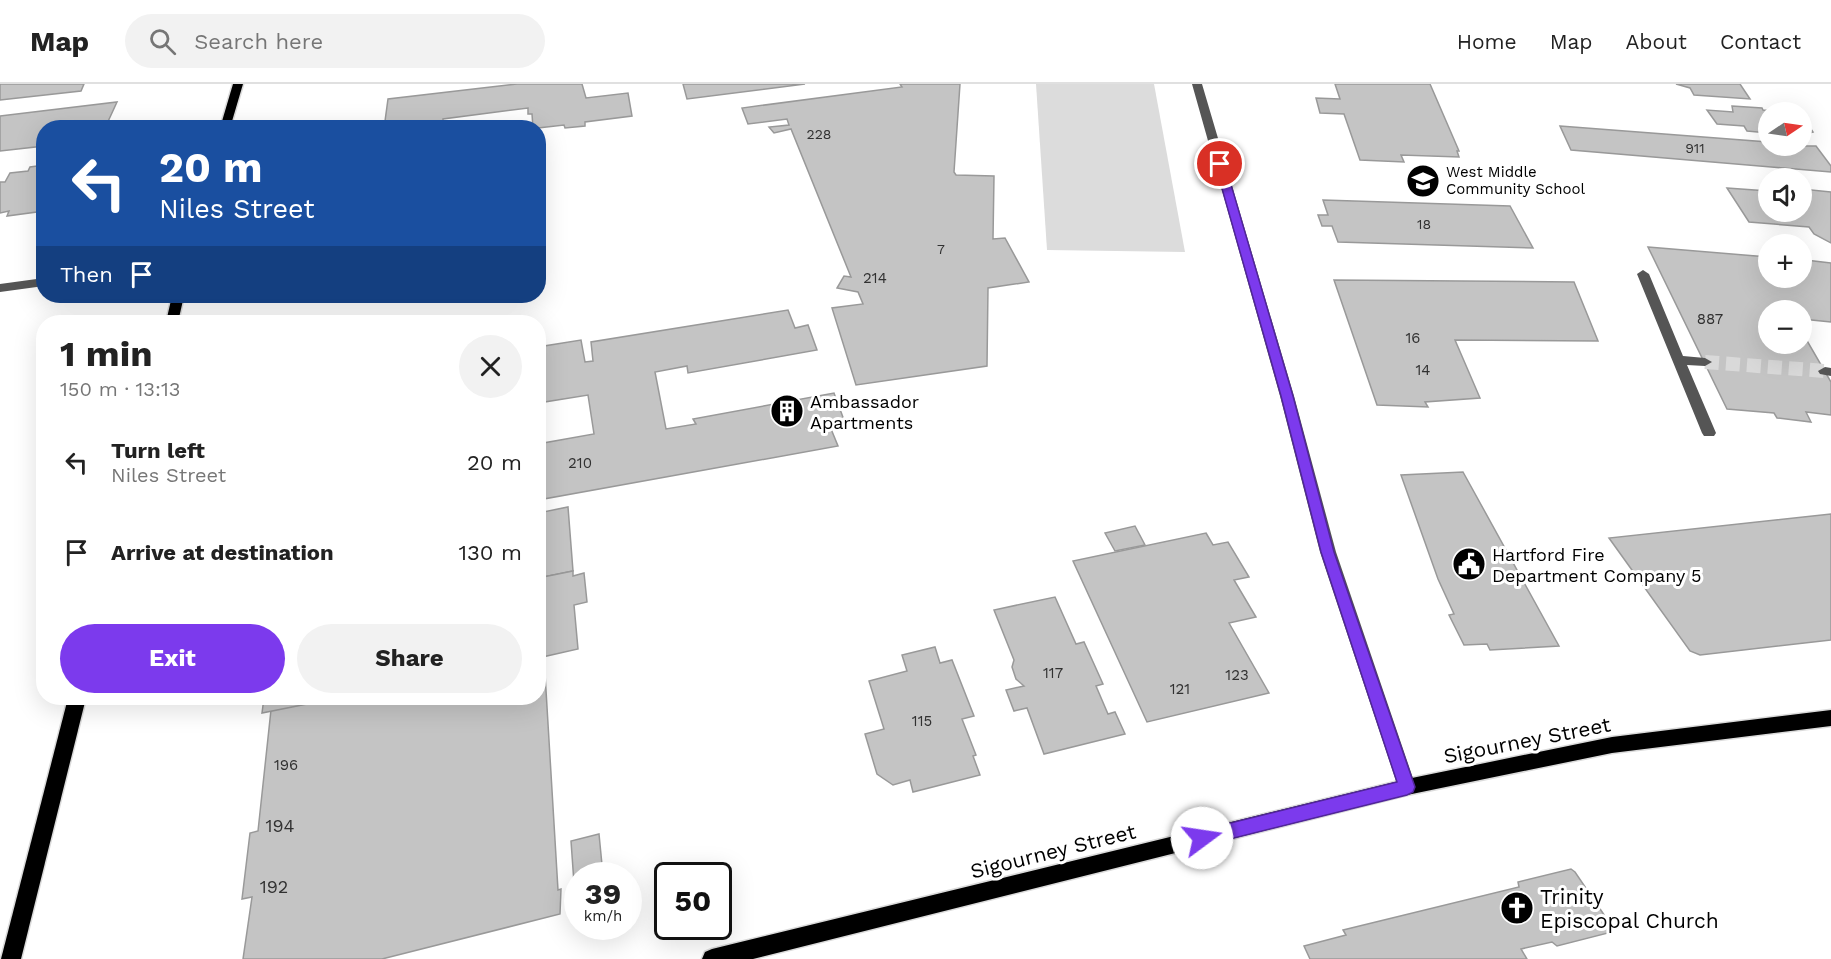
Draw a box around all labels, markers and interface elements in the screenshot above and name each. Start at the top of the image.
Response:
search box [125,14,545,68]
text: Map [30,25,89,58]
icon: search [146,25,179,58]
text: Search here [194,29,323,54]
text: Home [1457,29,1517,54]
text: Map [1550,29,1593,54]
text: About [1626,29,1687,54]
text: Contact [1720,29,1801,54]
north arrow [1758,102,1812,156]
map controls [1758,102,1812,354]
house number: 228 [807,126,831,142]
pin [1194,138,1245,189]
house number: 911 [1685,140,1705,156]
text: 20 m [159,143,263,192]
icon: left [60,144,138,222]
icon: arrive [1203,147,1236,180]
school or university icon: West Middle Community School [1405,163,1441,199]
place label: West Middle Community School [1446,163,1585,198]
button: sound [1758,168,1812,222]
text: Niles Street [159,193,315,225]
house number: 18 [1417,216,1431,232]
button: + [1758,234,1812,288]
house number: 7 [937,241,945,257]
icon: arrive [125,258,158,291]
text: Then [60,262,113,287]
house number: 214 [863,269,887,287]
button: − [1758,300,1812,354]
house number: 887 [1697,310,1723,328]
house number: 16 [1406,329,1420,347]
text: 1 min [60,333,152,375]
button: close [459,335,522,398]
house number: 14 [1415,361,1431,379]
text: 150 m · 13:13 [60,377,180,401]
place label: Ambassador Apartments [810,391,919,433]
building icon: Ambassador Apartments [769,393,805,429]
text: Turn left [111,438,205,463]
icon: left [60,446,93,479]
text: 20 m [467,450,522,475]
house number: 210 [568,454,592,472]
text: Niles Street [111,463,226,487]
icon: arrive [60,536,93,569]
text: Arrive at destination [111,540,334,565]
text: 130 m [458,540,522,565]
place label: Hartford Fire Department Company 5 [1492,544,1702,586]
public building icon: Hartford Fire Department Company 5 [1451,546,1487,582]
button: Exit [60,624,285,693]
button: Share [297,624,522,693]
house number: 117 [1043,664,1063,682]
house number: 123 [1225,666,1249,684]
house number: 121 [1170,680,1190,698]
house number: 115 [912,712,932,730]
street label: Sigourney Street [1441,712,1613,768]
house number: 196 [274,756,298,774]
position arrow [1170,806,1234,870]
house number: 194 [265,815,295,836]
street label: Sigourney Street [968,818,1138,884]
speed limit sign: 50 [654,862,732,940]
house number: 192 [260,876,288,897]
text: 39 [585,876,621,911]
place label: Trinity Episcopal Church [1540,884,1719,933]
church icon: Trinity Episcopal Church [1499,890,1535,926]
text: km/h [584,907,622,925]

